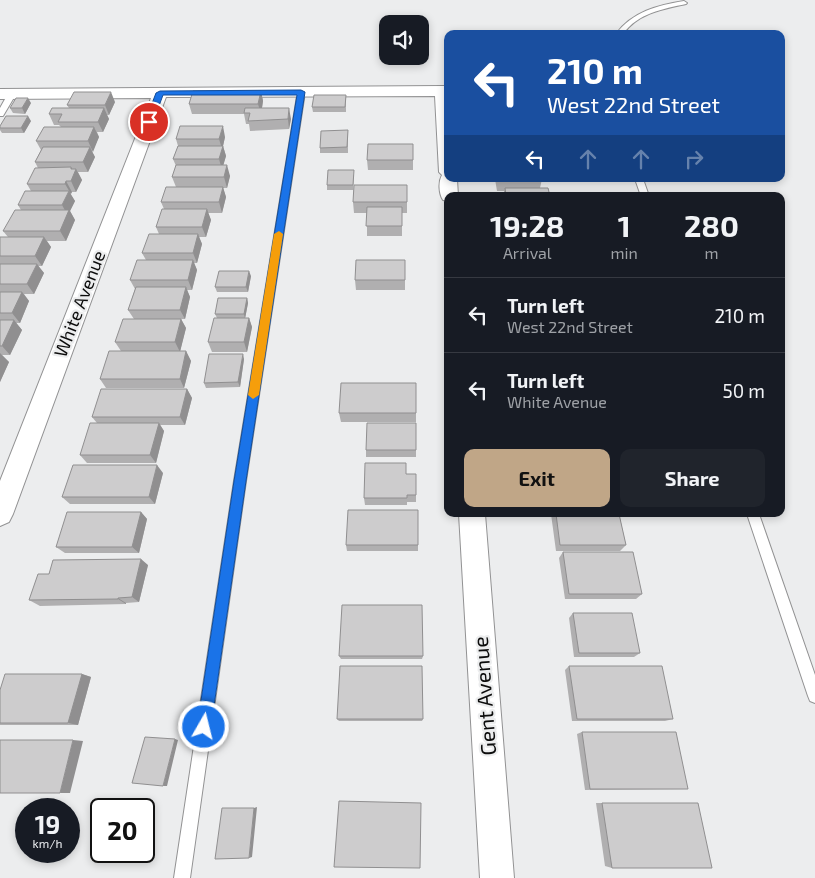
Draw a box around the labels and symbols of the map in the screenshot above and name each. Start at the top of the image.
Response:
pin [128,101,170,143]
street label: White Avenue [49,247,109,360]
street label: Gent Avenue [467,636,500,756]
position arrow [177,700,229,752]
speed limit sign: 20 [90,798,155,863]

